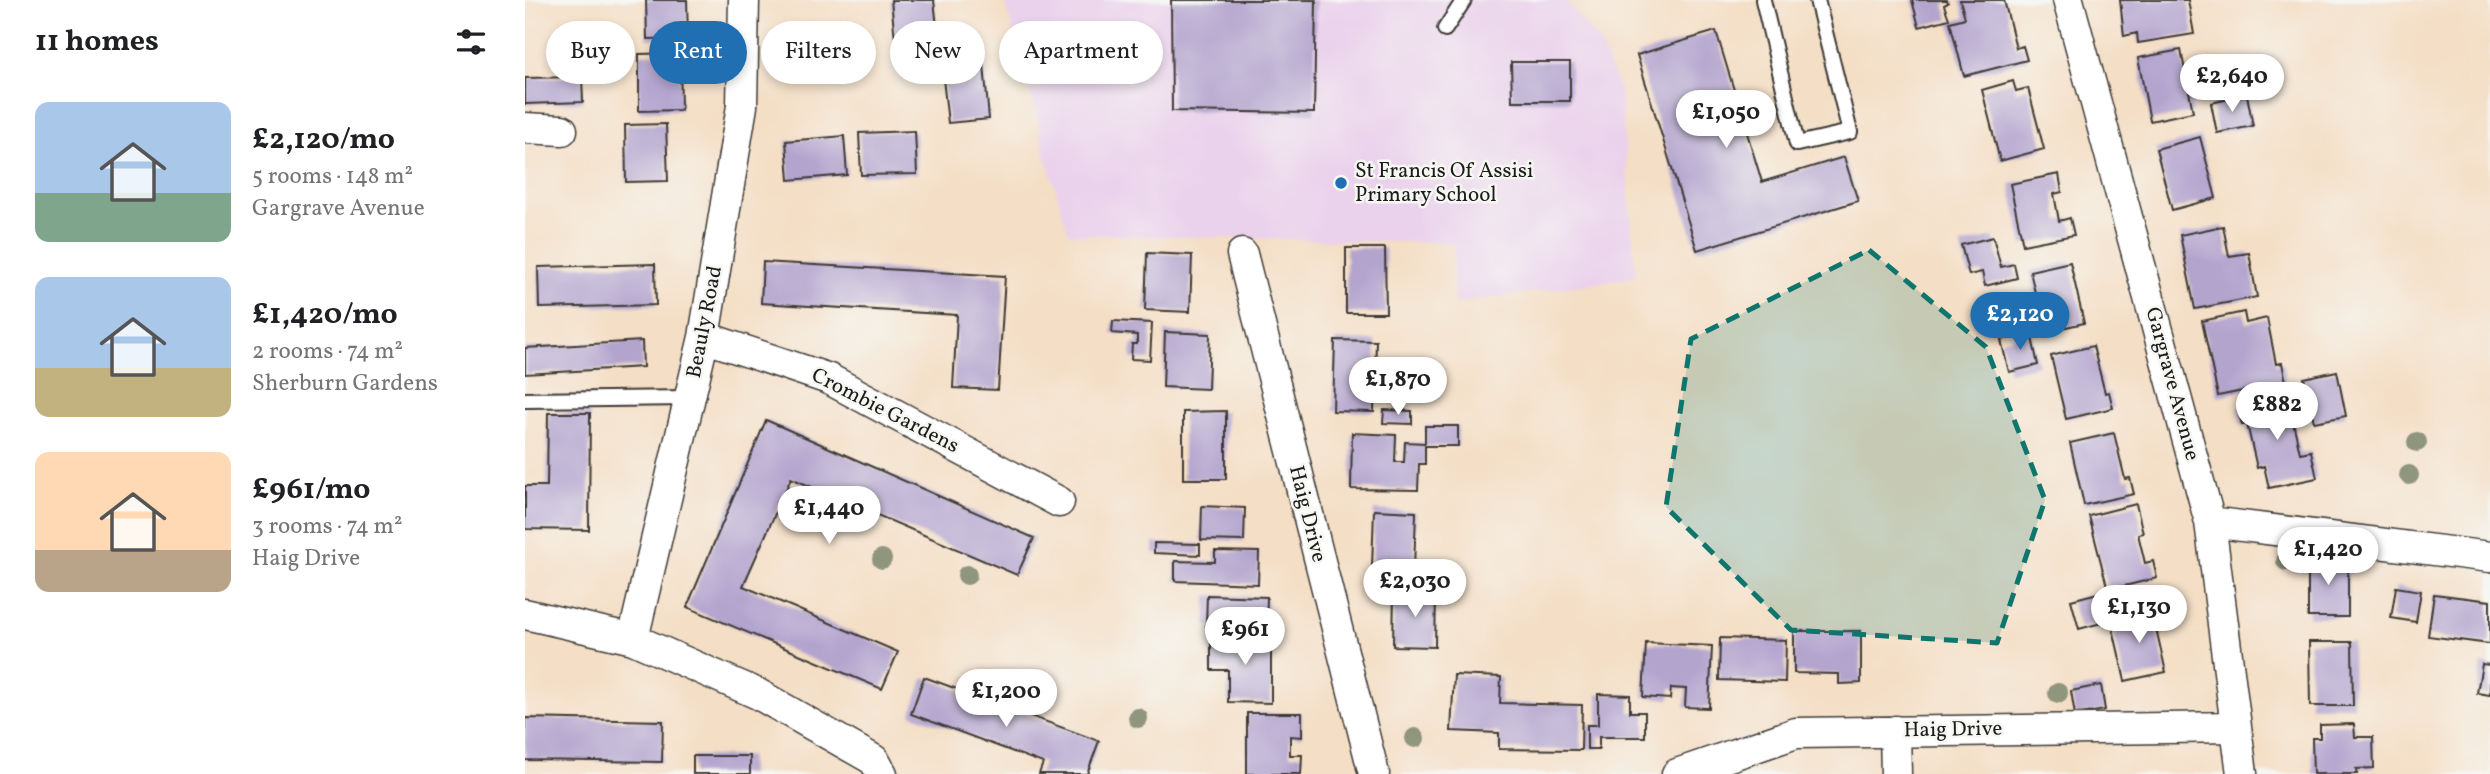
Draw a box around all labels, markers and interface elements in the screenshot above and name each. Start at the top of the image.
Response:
text: 11 homes [35,21,159,63]
chip: Buy [546,21,635,84]
chip: Rent [649,21,747,84]
chip: Filters [761,21,876,84]
chip: New [890,21,985,84]
chip: Apartment [999,21,1163,84]
icon: filters [452,23,490,61]
pin: £2,640 [2175,54,2289,114]
text: £2,640 [2196,61,2268,93]
pin: £1,050 [1669,90,1783,150]
text: £1,050 [1692,97,1760,129]
text: £2,120/mo [252,119,395,161]
icon: home [91,130,175,214]
place label: St Francis Of Assisi Primary School [1355,157,1533,210]
text: 5 rooms · 148 m² [252,161,413,193]
marker: St Francis Of Assisi Primary School [1333,175,1349,191]
text: Gargrave Avenue [252,193,425,225]
street label: Beauly Road [680,263,730,381]
pin: £2,120 [1963,292,2077,352]
text: £1,420/mo [252,294,398,336]
text: £2,120 [1986,299,2054,331]
street label: Gargrave Avenue [2138,304,2206,464]
icon: home [91,305,175,389]
text: 2 rooms · 74 m² [252,336,403,368]
pin: £1,870 [1341,358,1455,417]
street label: Crombie Gardens [806,361,964,461]
text: £1,870 [1365,364,1431,396]
text: Sherburn Gardens [252,368,438,400]
pin: £882 [2236,382,2318,442]
text: £882 [2252,389,2302,421]
street label: Haig Drive [1281,463,1333,565]
text: £961/mo [252,469,370,511]
icon: home [91,480,175,564]
pin: £1,440 [772,486,886,546]
text: £1,440 [794,493,864,525]
text: 3 rooms · 74 m² [252,511,402,543]
pin: £1,420 [2271,528,2385,587]
text: £1,420 [2293,534,2363,566]
text: Haig Drive [252,543,360,575]
pin: £2,030 [1358,560,1472,619]
text: £2,030 [1379,566,1451,598]
pin: £1,130 [2082,586,2196,645]
text: £1,130 [2107,592,2171,624]
pin: £961 [1204,608,1286,667]
text: £961 [1221,614,1269,646]
pin: £1,200 [949,670,1063,729]
text: £1,200 [971,676,1041,708]
street label: Haig Drive [1903,715,2003,745]

